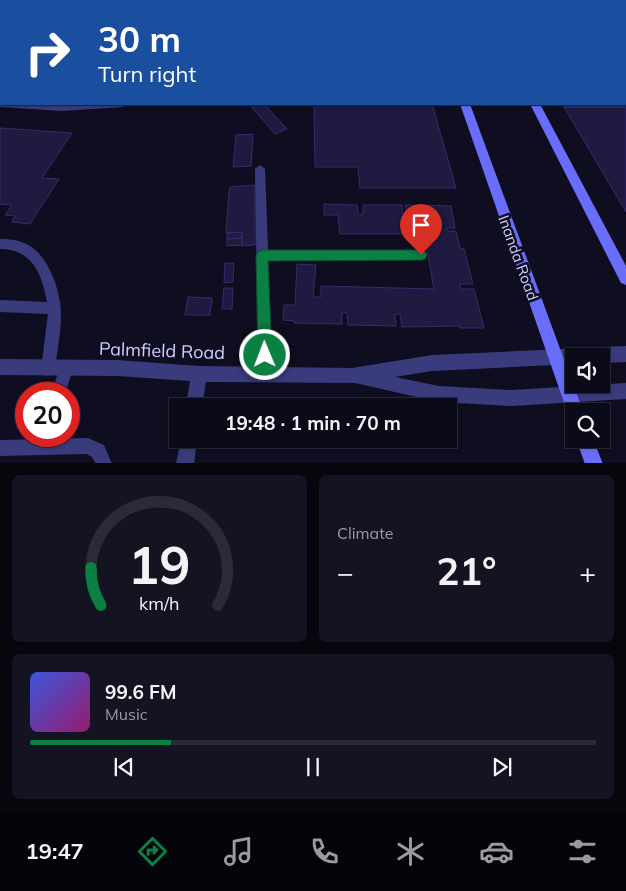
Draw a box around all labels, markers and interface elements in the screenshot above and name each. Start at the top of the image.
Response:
text: 30 m [98,17,181,61]
icon: right [15,20,80,85]
text: Turn right [98,60,196,88]
pin [400,204,442,255]
icon: arrive [407,211,435,239]
street label: Inanda Road [494,213,543,303]
position arrow [238,328,290,380]
street label: Palmfield Road [99,337,225,364]
map controls [565,348,610,448]
button: sound [565,348,610,393]
speed limit sign: 20 [15,382,80,447]
button: search [565,403,610,448]
text: 19:48 · 1 min · 70 m [225,411,401,435]
text: Climate [337,523,393,543]
text: 19 [128,532,191,597]
text: 21° [436,547,497,595]
text: − [337,555,354,590]
text: + [579,555,596,590]
text: km/h [139,592,180,614]
text: 99.6 FM [105,680,177,704]
text: Music [105,704,148,724]
icon: previous [110,753,138,781]
icon: pause [299,753,327,781]
icon: next [488,753,516,781]
icon: directions [135,834,170,869]
icon: music [221,834,256,869]
icon: phone [307,834,342,869]
icon: climate [393,834,428,869]
icon: car [479,834,514,869]
icon: filters [565,834,600,869]
text: 19:47 [26,837,84,865]

